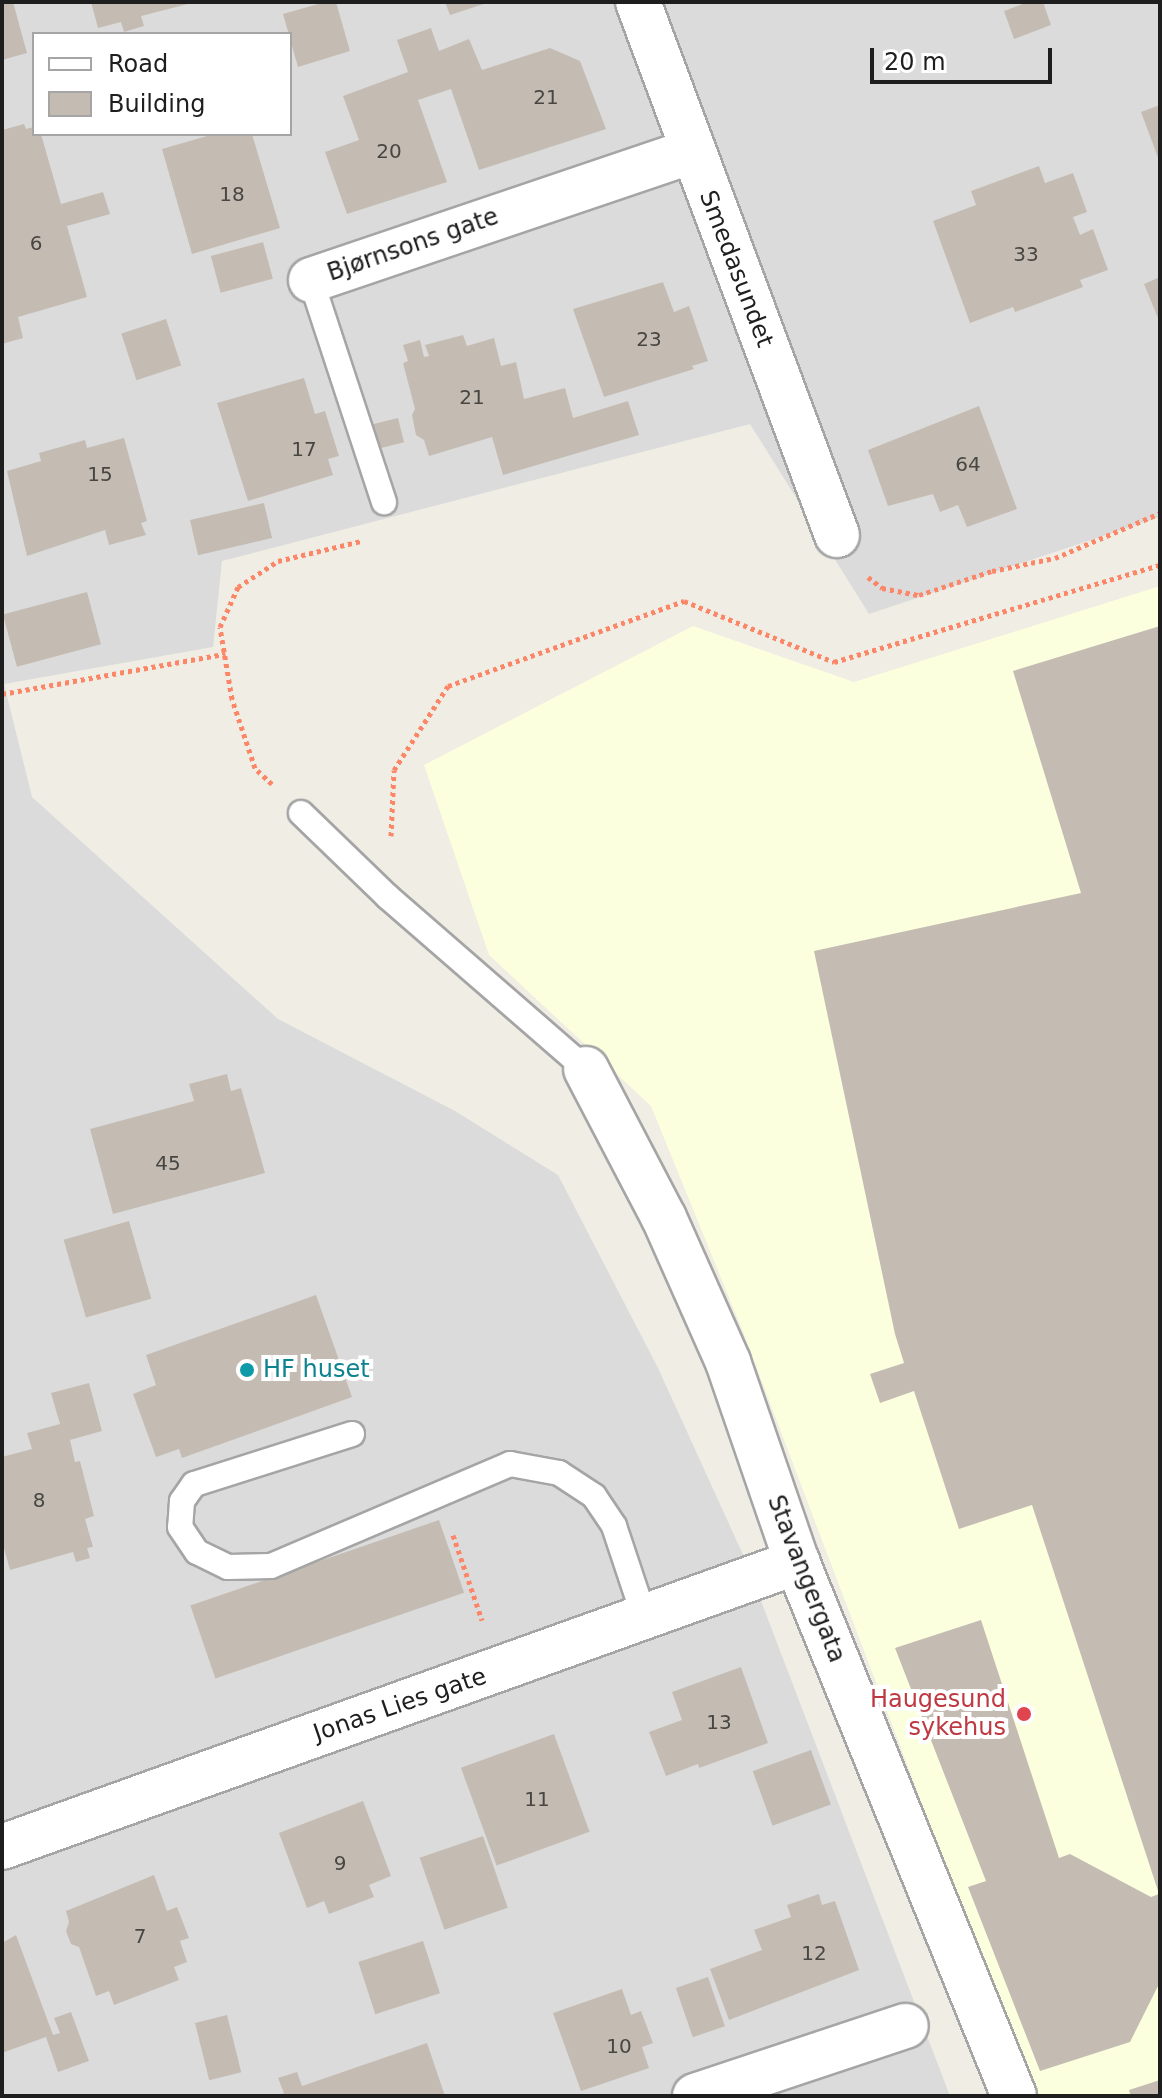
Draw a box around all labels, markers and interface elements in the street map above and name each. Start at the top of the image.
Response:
legend [32,32,292,136]
scale bar [874,32,1056,82]
text: 20 m [884,48,946,76]
text: Road [108,50,168,78]
house number: 21 [533,85,559,109]
text: Building [108,90,205,118]
house number: 20 [376,139,402,163]
house number: 18 [219,182,245,206]
street label: Smedasundet [693,187,779,351]
street label: Bjørnsons gate [324,202,502,288]
house number: 6 [30,231,42,255]
house number: 33 [1013,242,1039,266]
house number: 23 [636,327,662,351]
house number: 21 [459,385,485,409]
house number: 17 [291,437,317,461]
house number: 64 [955,452,981,476]
house number: 15 [87,462,113,486]
house number: 45 [155,1151,181,1175]
place label: HF huset [263,1356,370,1384]
marker: HF huset [238,1361,256,1379]
house number: 8 [33,1488,45,1512]
street label: Stavangergata [761,1491,851,1667]
street label: Jonas Lies gate [310,1662,490,1748]
place label: Haugesund sykehus [870,1686,1006,1742]
marker: Haugesund sykehus [1013,1703,1035,1725]
house number: 13 [706,1710,732,1734]
house number: 11 [524,1787,550,1811]
house number: 9 [334,1851,346,1875]
house number: 7 [134,1924,146,1948]
house number: 12 [801,1941,827,1965]
house number: 10 [606,2034,632,2058]

